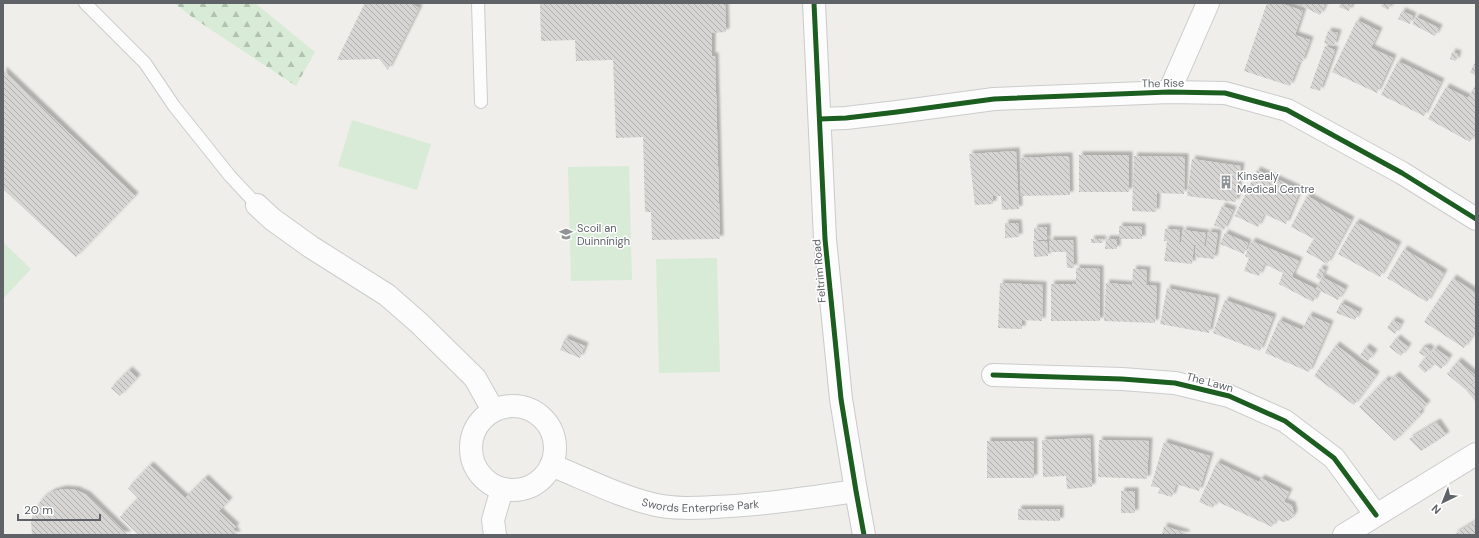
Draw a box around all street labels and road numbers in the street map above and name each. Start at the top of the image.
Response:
street label: The Rise [1142,76,1184,90]
street label: Feltrim Road [809,239,829,303]
street label: The Lawn [1185,369,1235,395]
street label: Swords Enterprise Park [640,495,760,515]

